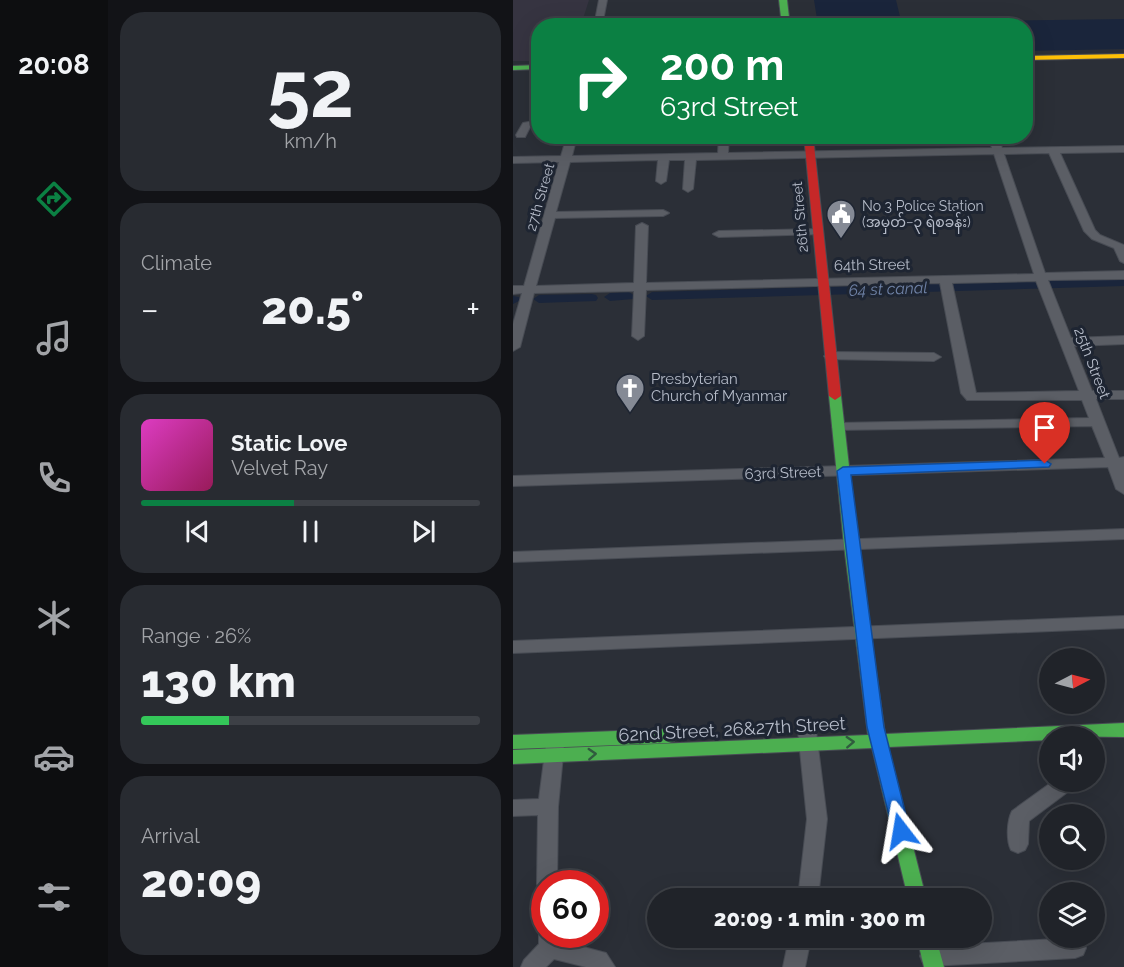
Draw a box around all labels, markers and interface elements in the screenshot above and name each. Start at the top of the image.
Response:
text: 200 m [660,41,784,90]
icon: right [561,42,639,120]
text: 52 [267,44,354,135]
text: 20:08 [18,49,90,80]
text: 63rd Street [660,91,798,122]
text: km/h [284,129,337,153]
street label: 27th Street [523,161,557,233]
icon: directions [33,178,75,220]
street label: 26th Street [789,181,811,253]
public building icon: No 3 Police Station (အမှတ်−၃ ရဲစခန်း) [825,198,857,240]
place label: No 3 Police Station (အမှတ်−၃ ရဲစခန်း) [862,198,984,234]
text: Climate [141,251,212,275]
street label: 64th Street [834,255,910,275]
water label: 64 st canal [848,278,928,300]
text: 20.5° [261,282,364,335]
text: − [141,290,159,329]
text: + [466,290,480,329]
icon: music [33,317,75,359]
street label: 25th Street [1070,325,1114,401]
place label: Presbyterian Church of Myanmar [651,370,788,405]
church icon: Presbyterian Church of Myanmar [614,372,646,414]
pin [1019,402,1070,464]
icon: arrive [1028,411,1061,444]
text: Static Love [231,430,348,456]
text: Velvet Ray [231,456,328,480]
icon: phone [33,457,75,499]
street label: 63rd Street [744,463,822,483]
icon: previous [181,515,214,548]
icon: pause [294,515,327,548]
icon: next [407,515,440,548]
icon: climate [33,597,75,639]
text: Range · 26% [141,624,251,648]
north arrow [1039,648,1105,714]
map controls [1039,648,1105,948]
text: 130 km [141,655,296,708]
street label: 62nd Street, 26&27th Street [618,713,846,745]
button: sound [1039,726,1105,792]
one-way arrow [846,735,855,748]
icon: car [33,736,75,778]
one-way arrow [588,747,597,760]
position arrow [869,799,933,863]
button: search [1039,804,1105,870]
text: Arrival [141,824,200,848]
text: 20:09 [141,855,261,908]
speed limit sign: 60 [531,870,609,948]
icon: filters [33,876,75,918]
button: layers [1039,882,1105,948]
text: 20:09 · 1 min · 300 m [714,905,925,931]

